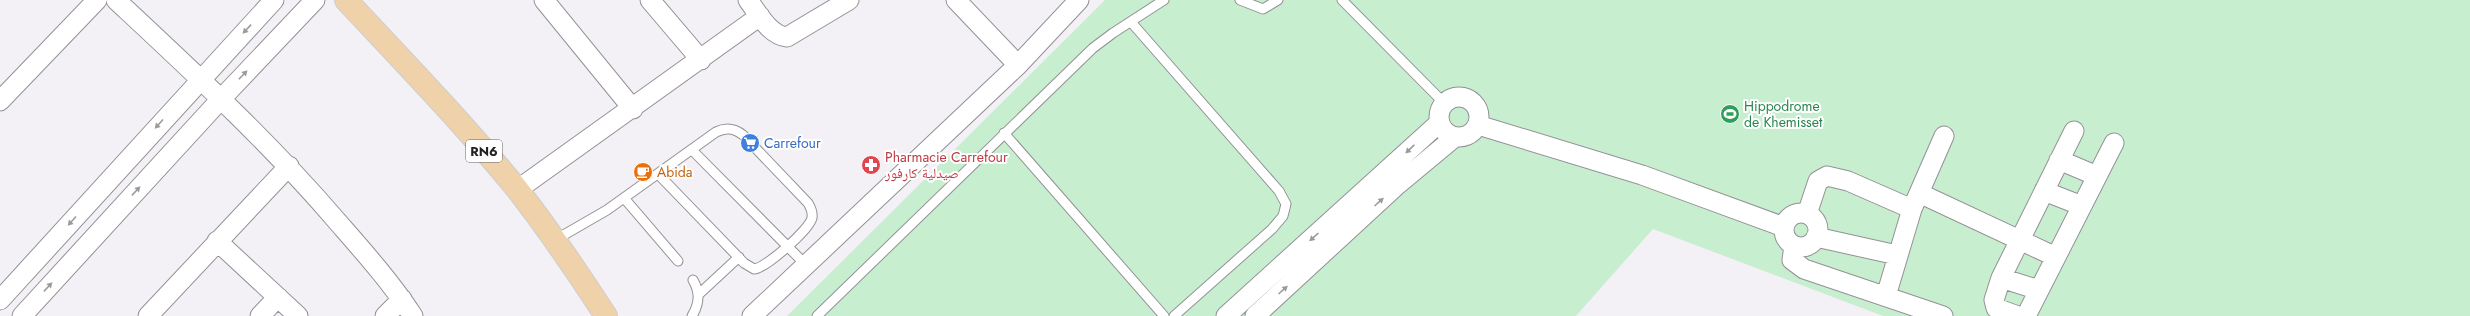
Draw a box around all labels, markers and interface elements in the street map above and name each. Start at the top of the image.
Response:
one-way arrow [243,23,252,34]
one-way arrow [239,70,248,80]
place label: Hippodrome de Khemisset [1744,96,1823,132]
sports icon: Hippodrome de Khemisset [1719,103,1741,125]
one-way arrow [155,119,164,130]
supermarket icon: Carrefour [739,132,761,154]
place label: Carrefour [764,133,821,153]
road number: RN6 [466,140,502,162]
one-way arrow [1405,144,1415,154]
place label: Pharmacie Carrefour صيدلية كارفور [884,147,1008,183]
pharmacy icon: Pharmacie Carrefour صيدلية كارفور [860,154,882,176]
cafe icon: Abida [632,161,654,183]
place label: Abida [657,162,693,182]
one-way arrow [131,187,140,196]
one-way arrow [1375,198,1384,207]
one-way arrow [68,216,77,225]
one-way arrow [1309,232,1319,241]
one-way arrow [44,282,53,292]
one-way arrow [1278,285,1289,294]

